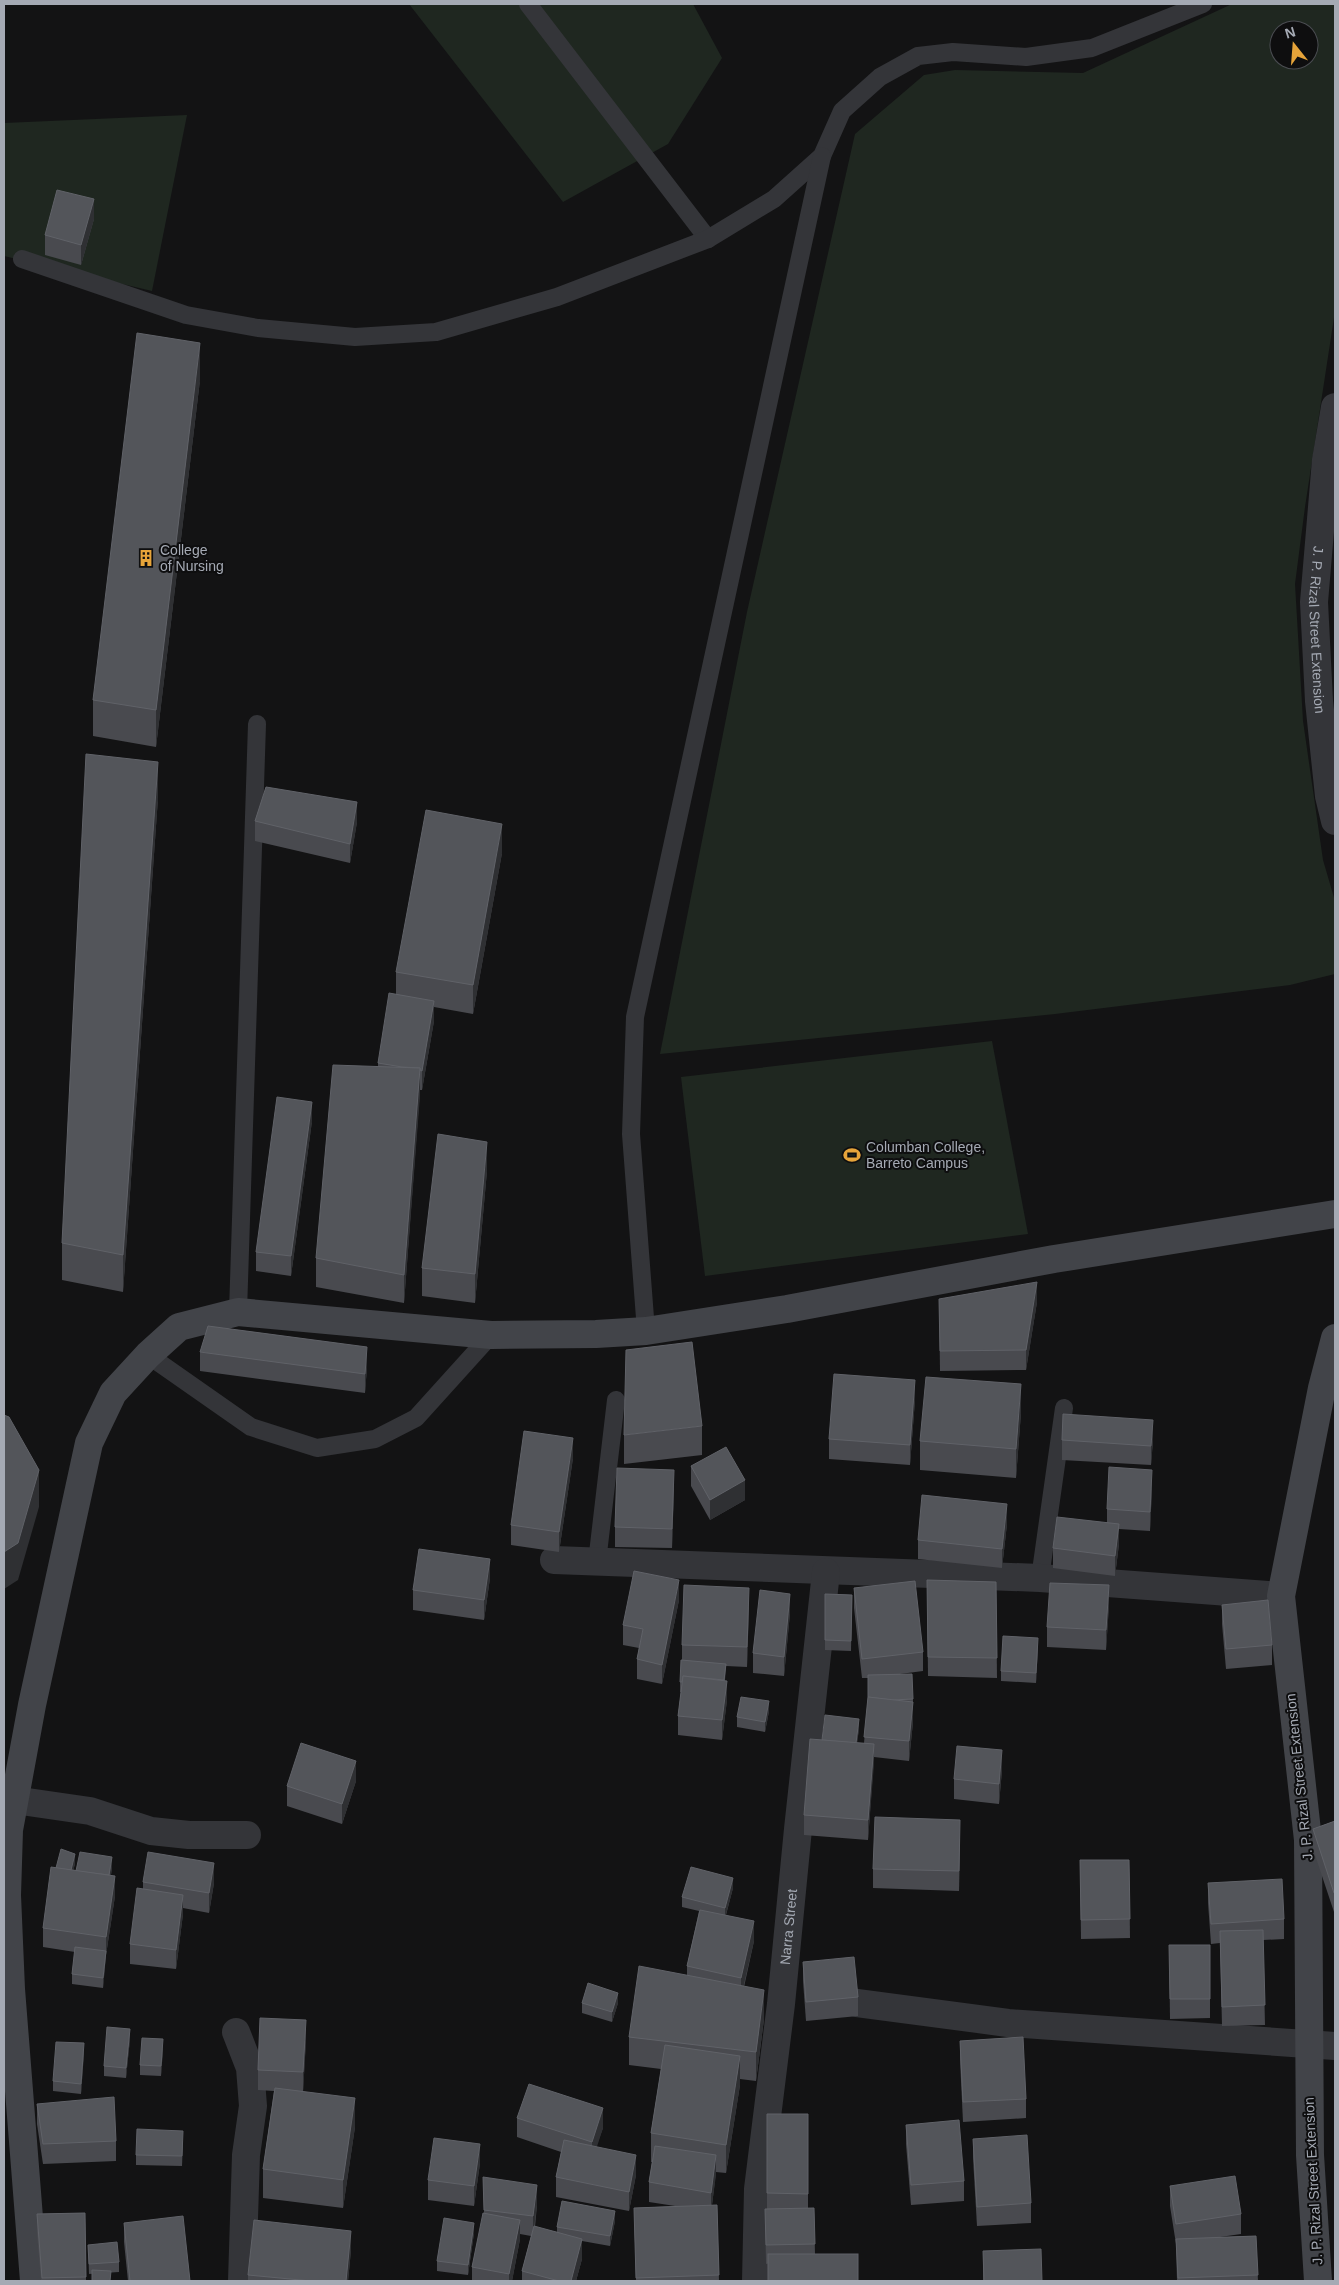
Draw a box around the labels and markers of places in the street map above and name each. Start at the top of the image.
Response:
place label: College of Nursing [160,542,224,574]
building icon: College of Nursing [136,548,156,568]
place label: Columban College, Barreto Campus [866,1139,985,1171]
sports icon: Columban College, Barreto Campus [842,1145,862,1165]

